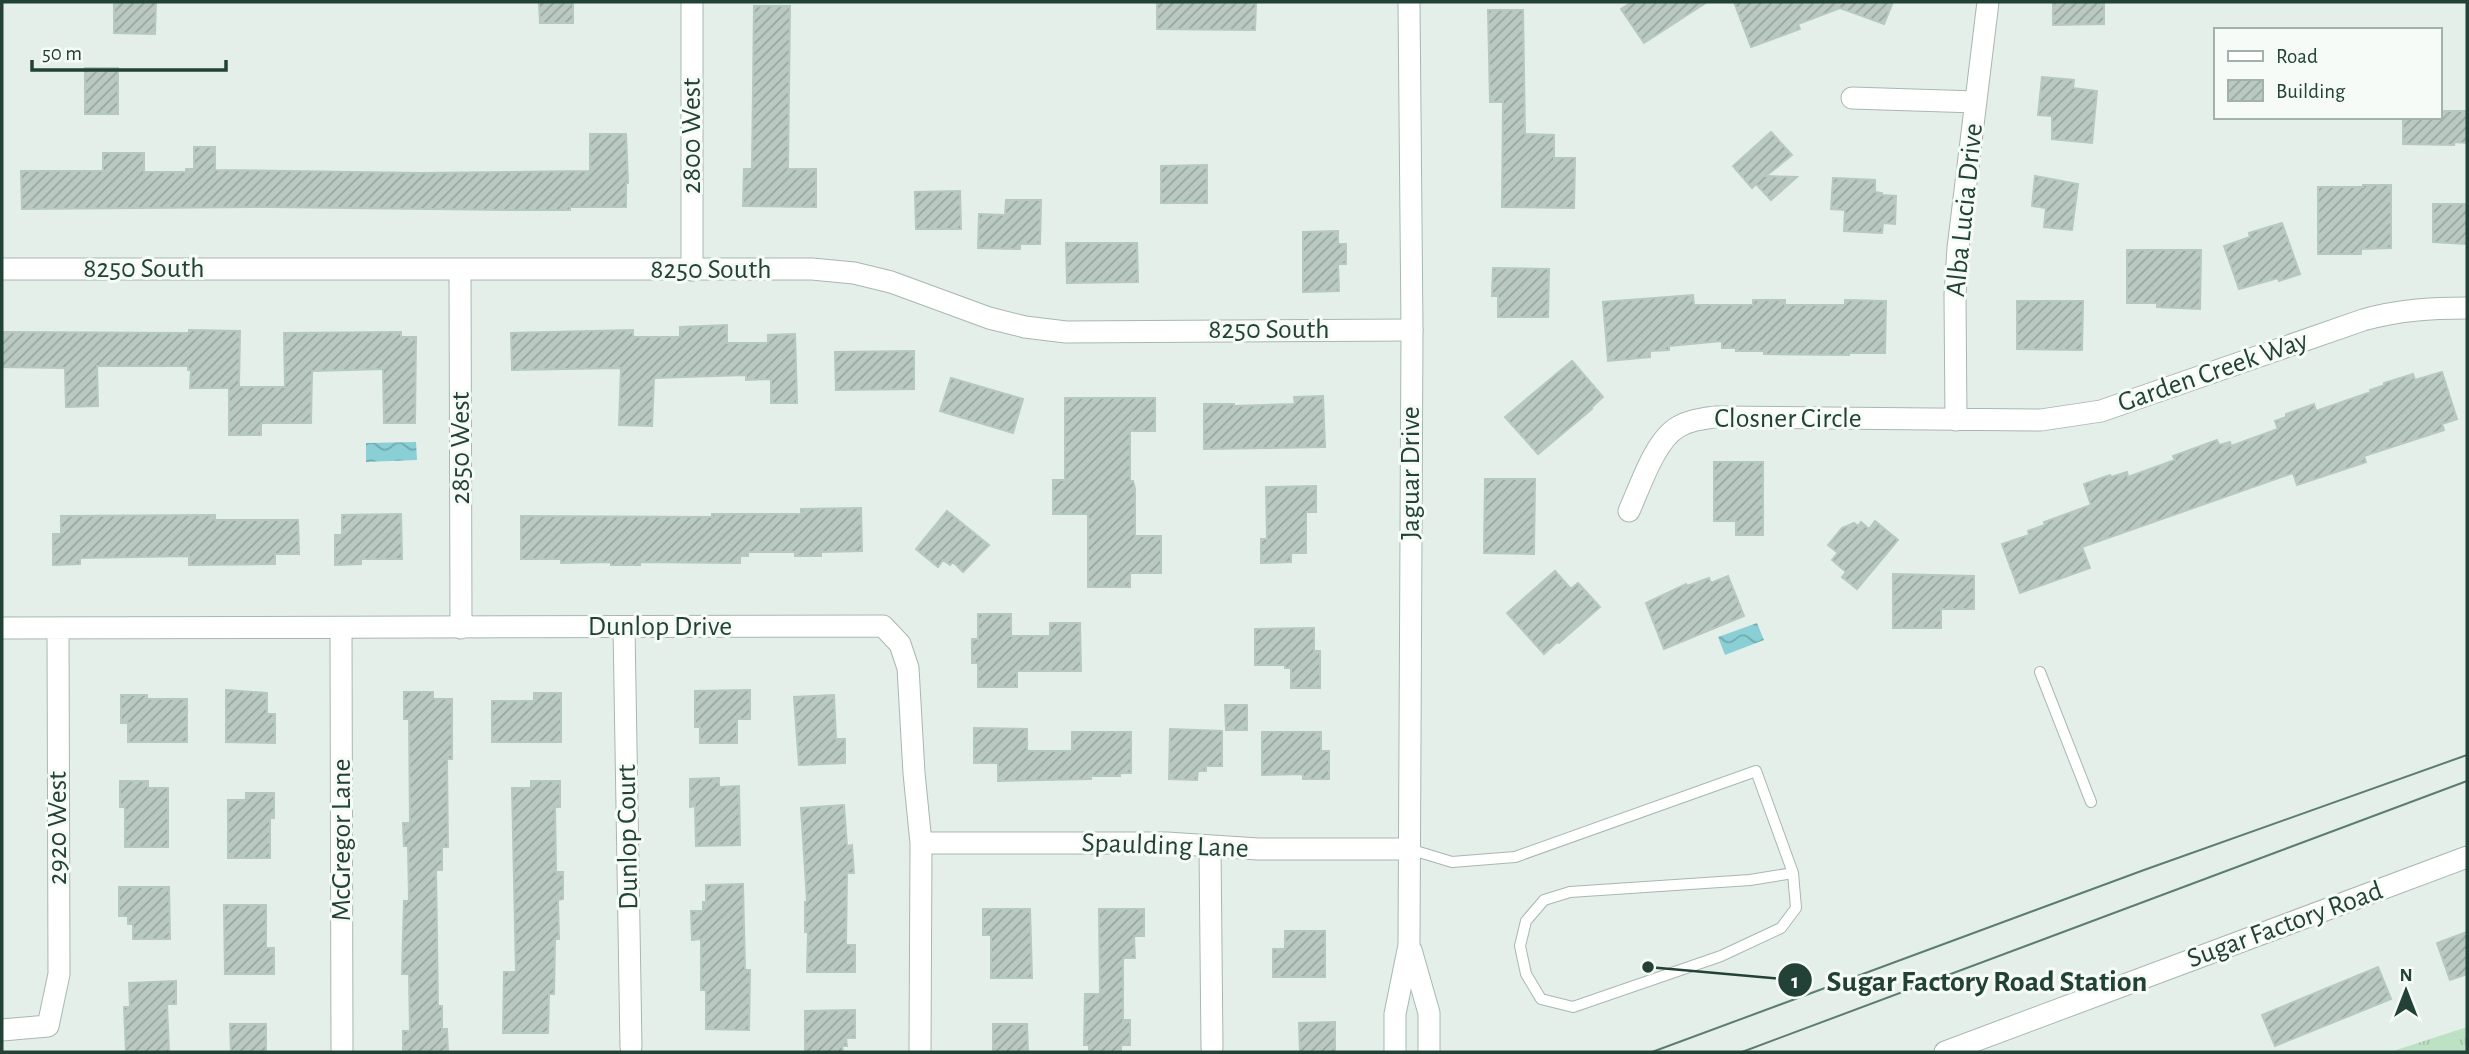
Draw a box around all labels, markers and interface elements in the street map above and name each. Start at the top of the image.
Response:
scale bar [32,28,226,72]
legend [2214,28,2441,119]
text: 50 m [42,43,82,64]
text: Road [2276,46,2318,67]
street label: 2800 West [678,78,706,194]
text: Building [2276,81,2346,102]
street label: Alba Lucia Drive [1942,122,1988,298]
street label: 8250 South [83,255,205,283]
street label: 8250 South [650,256,772,284]
street label: 8250 South [1208,316,1330,344]
street label: Garden Creek Way [2114,326,2312,418]
street label: 2850 West [447,391,475,505]
street label: Closner Circle [1714,405,1862,433]
street label: Jaguar Drive [1397,406,1425,540]
street label: Dunlop Drive [588,613,732,641]
street label: McGregor Lane [328,759,356,921]
street label: Dunlop Court [613,764,643,910]
street label: 2920 West [44,771,72,885]
street label: Spaulding Lane [1081,829,1249,863]
street label: Sugar Factory Road [2184,877,2386,973]
callout: Sugar Factory Road Station [1778,955,2162,1006]
north arrow [2371,956,2441,1026]
text: N [2399,966,2413,985]
text: Sugar Factory Road Station [1827,967,2147,997]
text: 1 [1791,971,1799,992]

